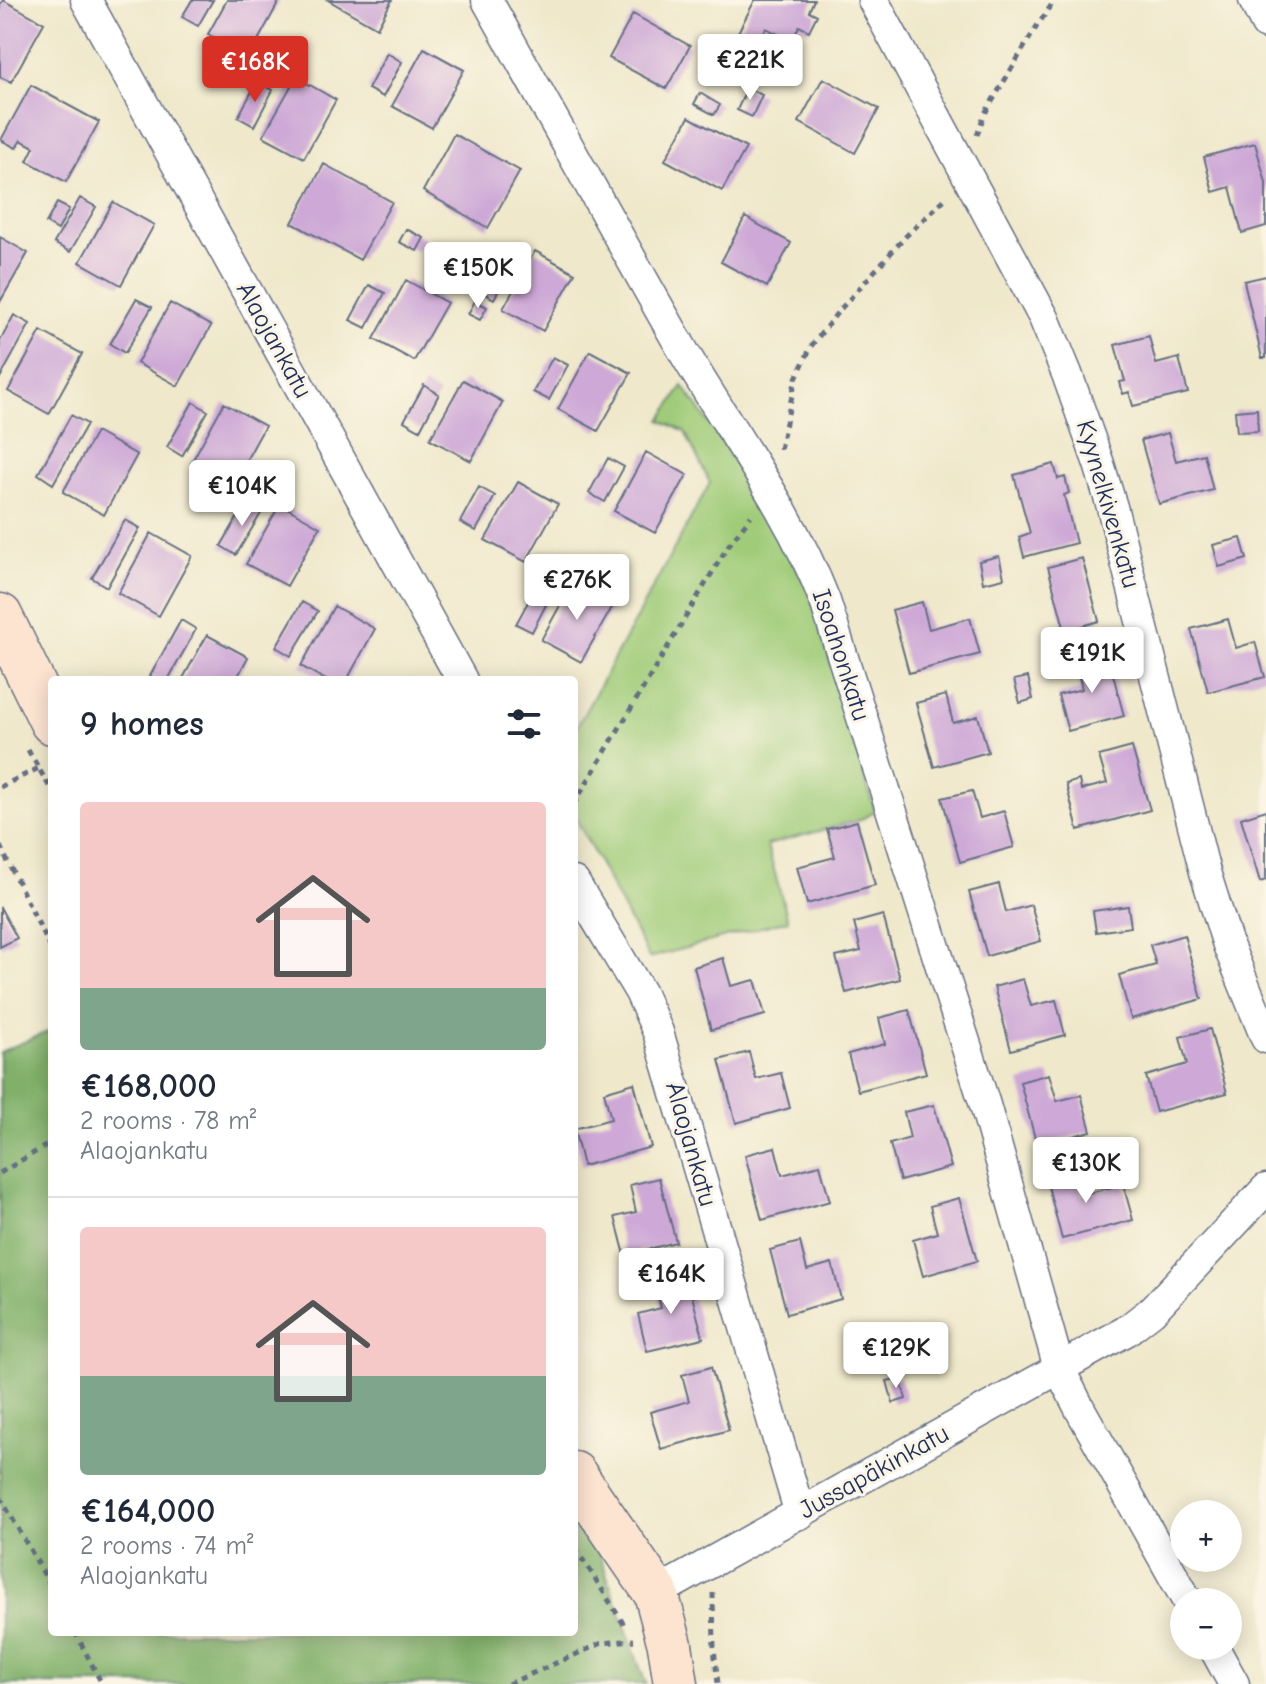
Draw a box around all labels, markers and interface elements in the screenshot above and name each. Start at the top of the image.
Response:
pin: €221K [694,34,806,102]
pin: €168K [199,36,311,104]
text: €221K [716,45,784,75]
text: €168K [220,47,290,77]
pin: €150K [422,242,534,310]
text: €150K [442,253,514,283]
street label: Alaojankatu [230,277,318,403]
street label: Kyynelkivenkatu [1070,417,1146,591]
pin: €104K [186,460,298,528]
text: €104K [207,471,277,501]
pin: €276K [521,554,633,622]
text: €276K [542,565,612,595]
street label: Isoahonkatu [806,586,876,724]
pin: €191K [1036,627,1148,695]
text: €191K [1059,638,1125,668]
icon: filters [502,702,546,746]
text: 9 homes [80,704,204,744]
icon: home [241,854,385,998]
text: €168,000 [80,1066,217,1106]
street label: Alaojankatu [659,1078,723,1210]
text: 2 rooms · 78 m² [80,1106,256,1136]
text: Alaojankatu [80,1136,208,1166]
pin: €130K [1030,1137,1142,1205]
text: €130K [1051,1148,1121,1178]
pin: €164K [615,1248,727,1316]
text: €164K [637,1259,705,1289]
icon: home [241,1279,385,1423]
pin: €129K [840,1322,952,1390]
text: €129K [861,1333,931,1363]
street label: Jussapäkinkatu [794,1419,954,1525]
text: €164,000 [80,1491,215,1531]
map controls [1170,1500,1242,1660]
button: + [1170,1500,1242,1572]
text: 2 rooms · 74 m² [80,1531,253,1561]
text: Alaojankatu [80,1561,208,1591]
button: − [1170,1588,1242,1660]

